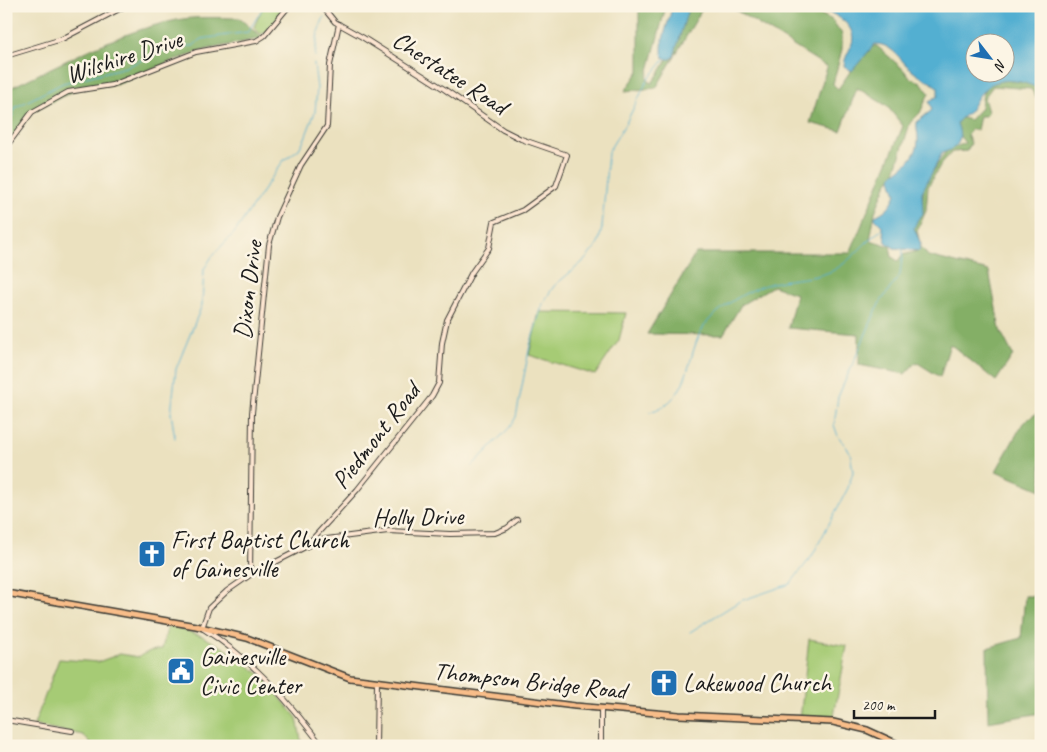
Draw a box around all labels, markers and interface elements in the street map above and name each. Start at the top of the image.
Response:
street label: Wilshire Drive [62,23,188,91]
street label: Chestatee Road [386,24,517,124]
north arrow [964,32,1014,82]
text: N [990,56,1010,75]
street label: Dixon Drive [226,237,270,341]
street label: Piedmont Road [325,373,430,496]
street label: Holly Drive [372,500,465,534]
place label: First Baptist Church of Gainesville [171,524,350,585]
church icon: First Baptist Church of Gainesville [137,539,167,569]
place label: Gainesville Civic Center [200,641,303,702]
street label: Thompson Bridge Road [432,655,631,707]
public building icon: Gainesville Civic Center [166,656,196,686]
place label: Lakewood Church [683,667,832,699]
church icon: Lakewood Church [649,668,679,698]
scale bar [854,687,936,719]
text: 200 m [862,696,896,715]

